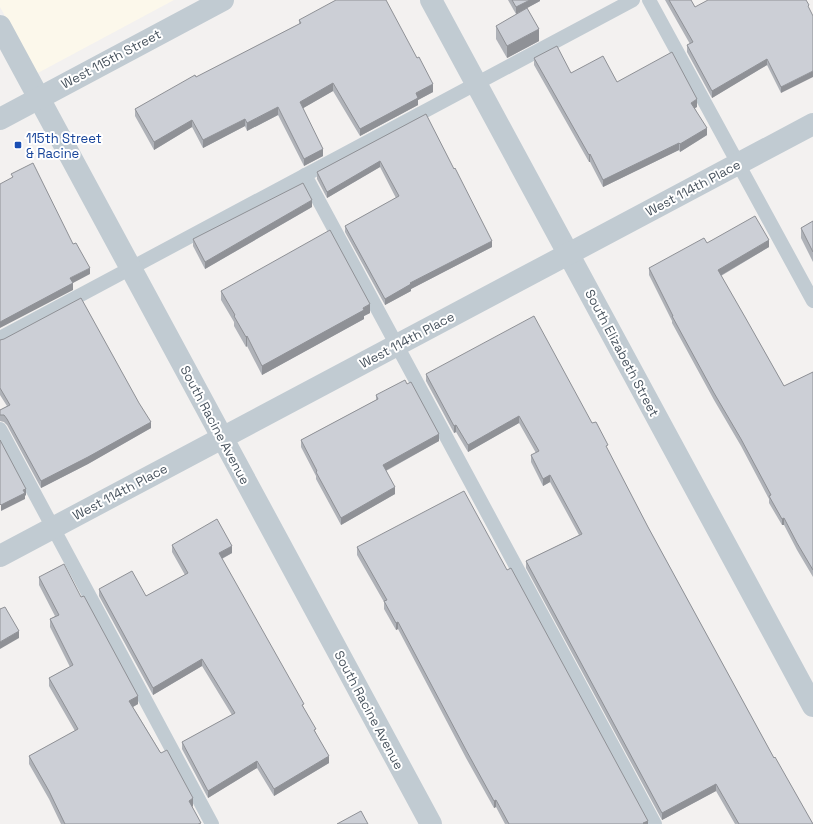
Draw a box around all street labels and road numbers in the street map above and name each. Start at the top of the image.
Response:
street label: West 115th Street [58,26,164,92]
street label: West 114th Place [643,156,743,220]
street label: South Elizabeth Street [581,286,663,420]
street label: West 114th Place [357,308,457,372]
street label: South Racine Avenue [176,363,254,487]
street label: West 114th Place [70,460,170,524]
street label: South Racine Avenue [330,648,408,772]

